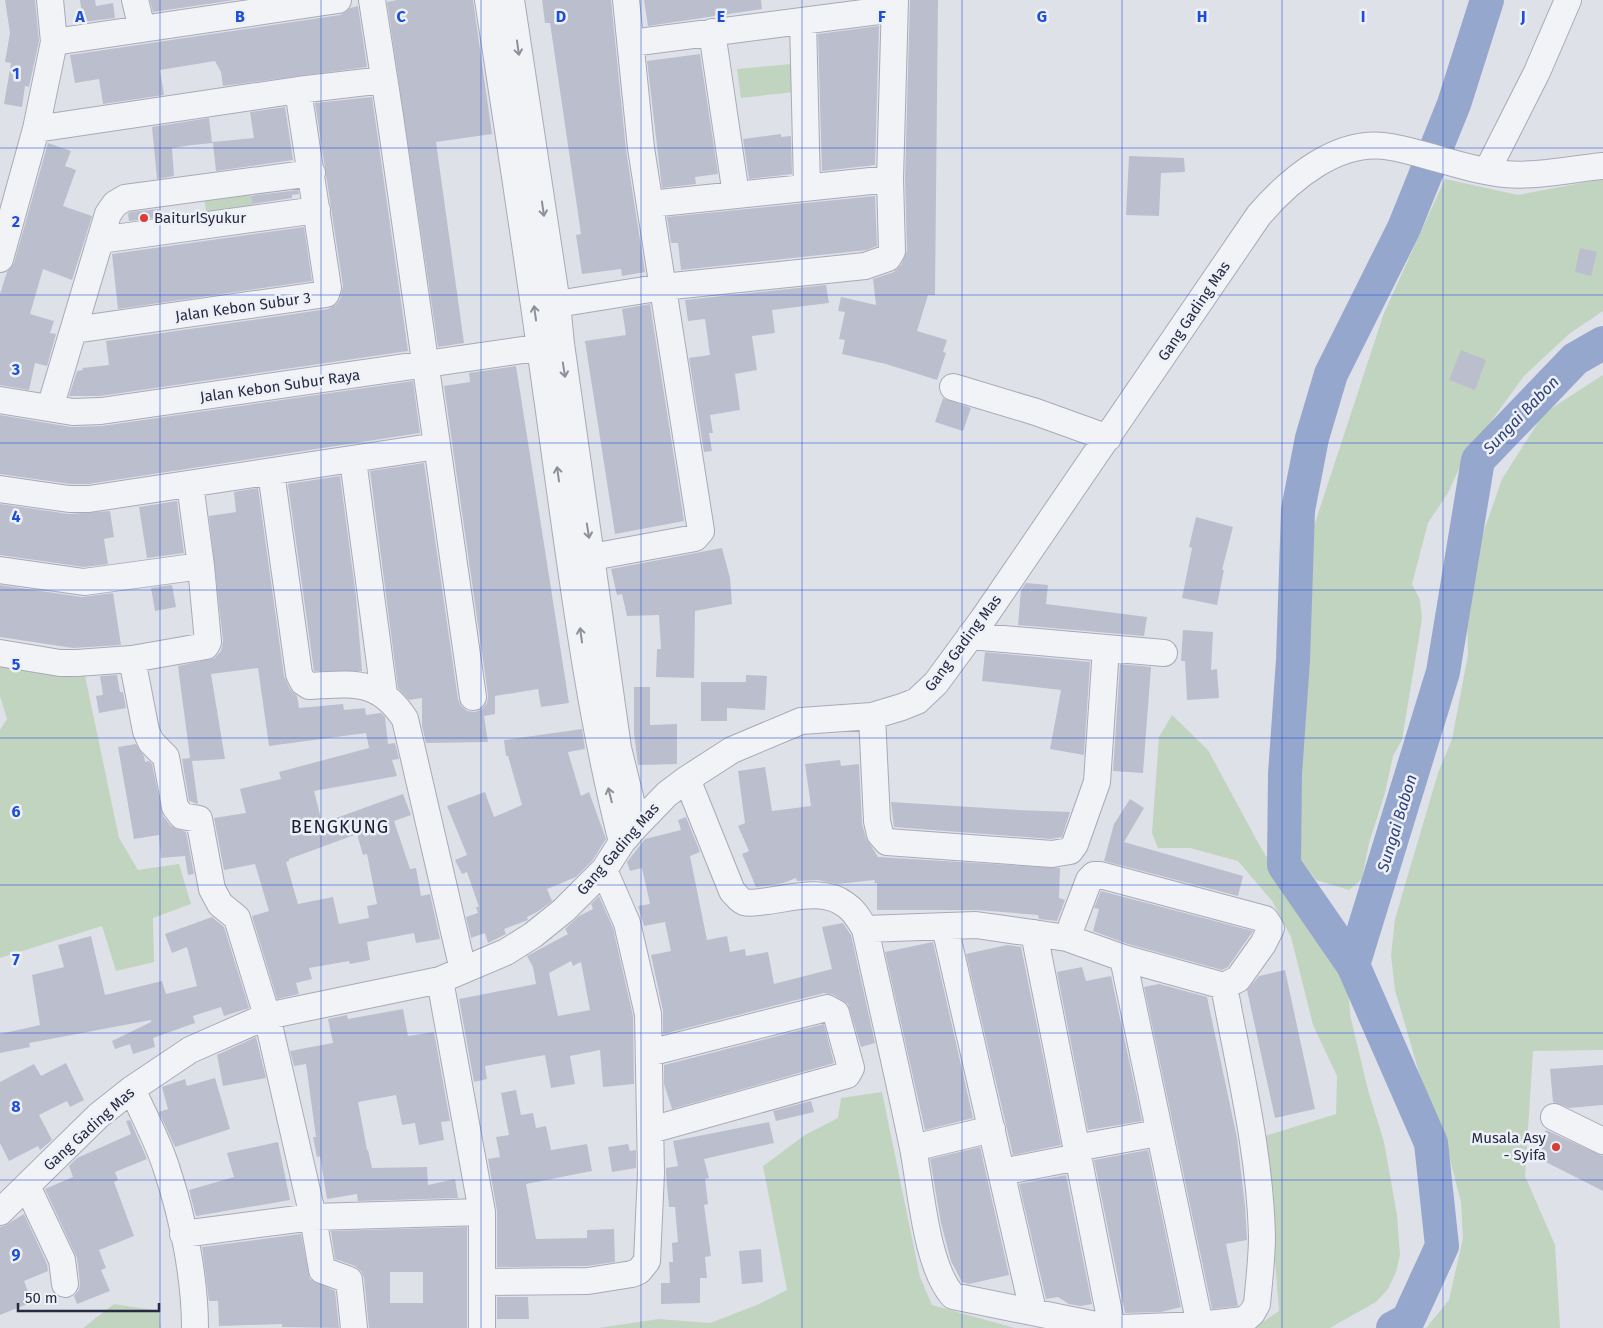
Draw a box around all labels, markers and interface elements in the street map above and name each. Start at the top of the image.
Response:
text: A [74,7,85,26]
text: B [235,7,245,26]
text: C [396,7,406,26]
text: D [556,7,566,26]
text: E [717,7,725,26]
text: F [878,7,886,26]
text: G [1037,7,1047,26]
text: H [1197,7,1207,26]
text: I [1361,7,1365,26]
text: J [1519,7,1526,26]
one-way arrow [513,40,523,56]
text: 1 [12,64,20,83]
one-way arrow [538,200,548,216]
place label: BaiturlSyukur [154,209,246,227]
text: 2 [12,212,20,231]
marker: BaiturlSyukur [138,212,150,224]
street label: Gang Gading Mas [1154,258,1234,364]
street label: Jalan Kebon Subur 3 [174,289,312,325]
one-way arrow [530,305,540,321]
text: 3 [11,360,20,379]
one-way arrow [560,361,570,377]
street label: Jalan Kebon Subur Raya [199,366,361,406]
water label: Sungai Babon [1479,372,1563,459]
one-way arrow [553,466,563,482]
text: 4 [11,507,21,526]
one-way arrow [584,522,594,538]
street label: Gang Gading Mas [921,591,1005,695]
one-way arrow [576,627,586,643]
text: 5 [12,655,21,674]
water label: Sungai Babon [1373,772,1421,875]
one-way arrow [604,787,614,803]
street label: Gang Gading Mas [573,799,663,899]
text: 6 [11,802,21,821]
district label: BENGKUNG [291,816,389,838]
text: 7 [12,950,20,969]
street label: Gang Gading Mas [40,1083,138,1175]
text: 8 [11,1097,21,1116]
place label: Musala Asy - Syifa [1472,1129,1547,1164]
marker: Musala Asy - Syifa [1550,1141,1562,1153]
text: 9 [12,1245,21,1264]
scale bar [18,1280,159,1312]
text: 50 m [25,1289,58,1307]

